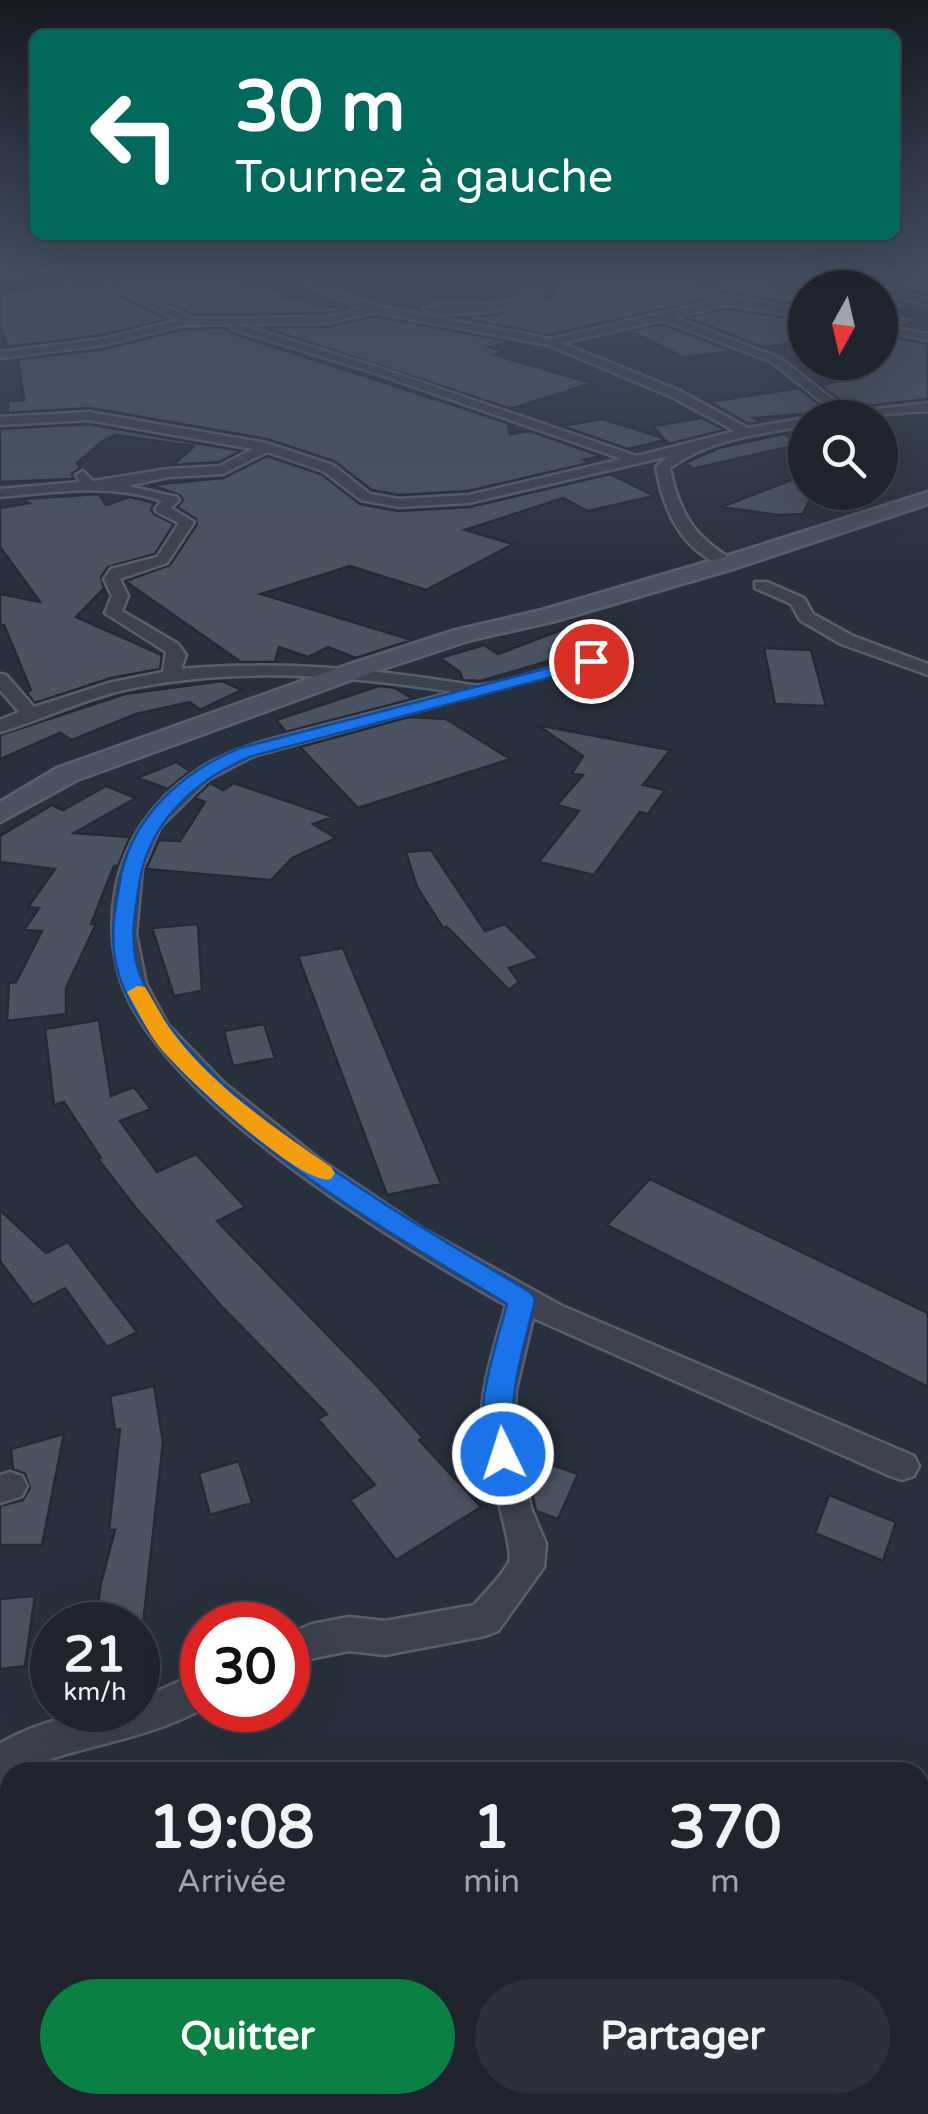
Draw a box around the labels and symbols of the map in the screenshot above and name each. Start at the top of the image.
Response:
north arrow [788,270,898,380]
pin [549,619,634,704]
position arrow [451,1402,555,1506]
speed limit sign: 30 [180,1602,310,1732]

